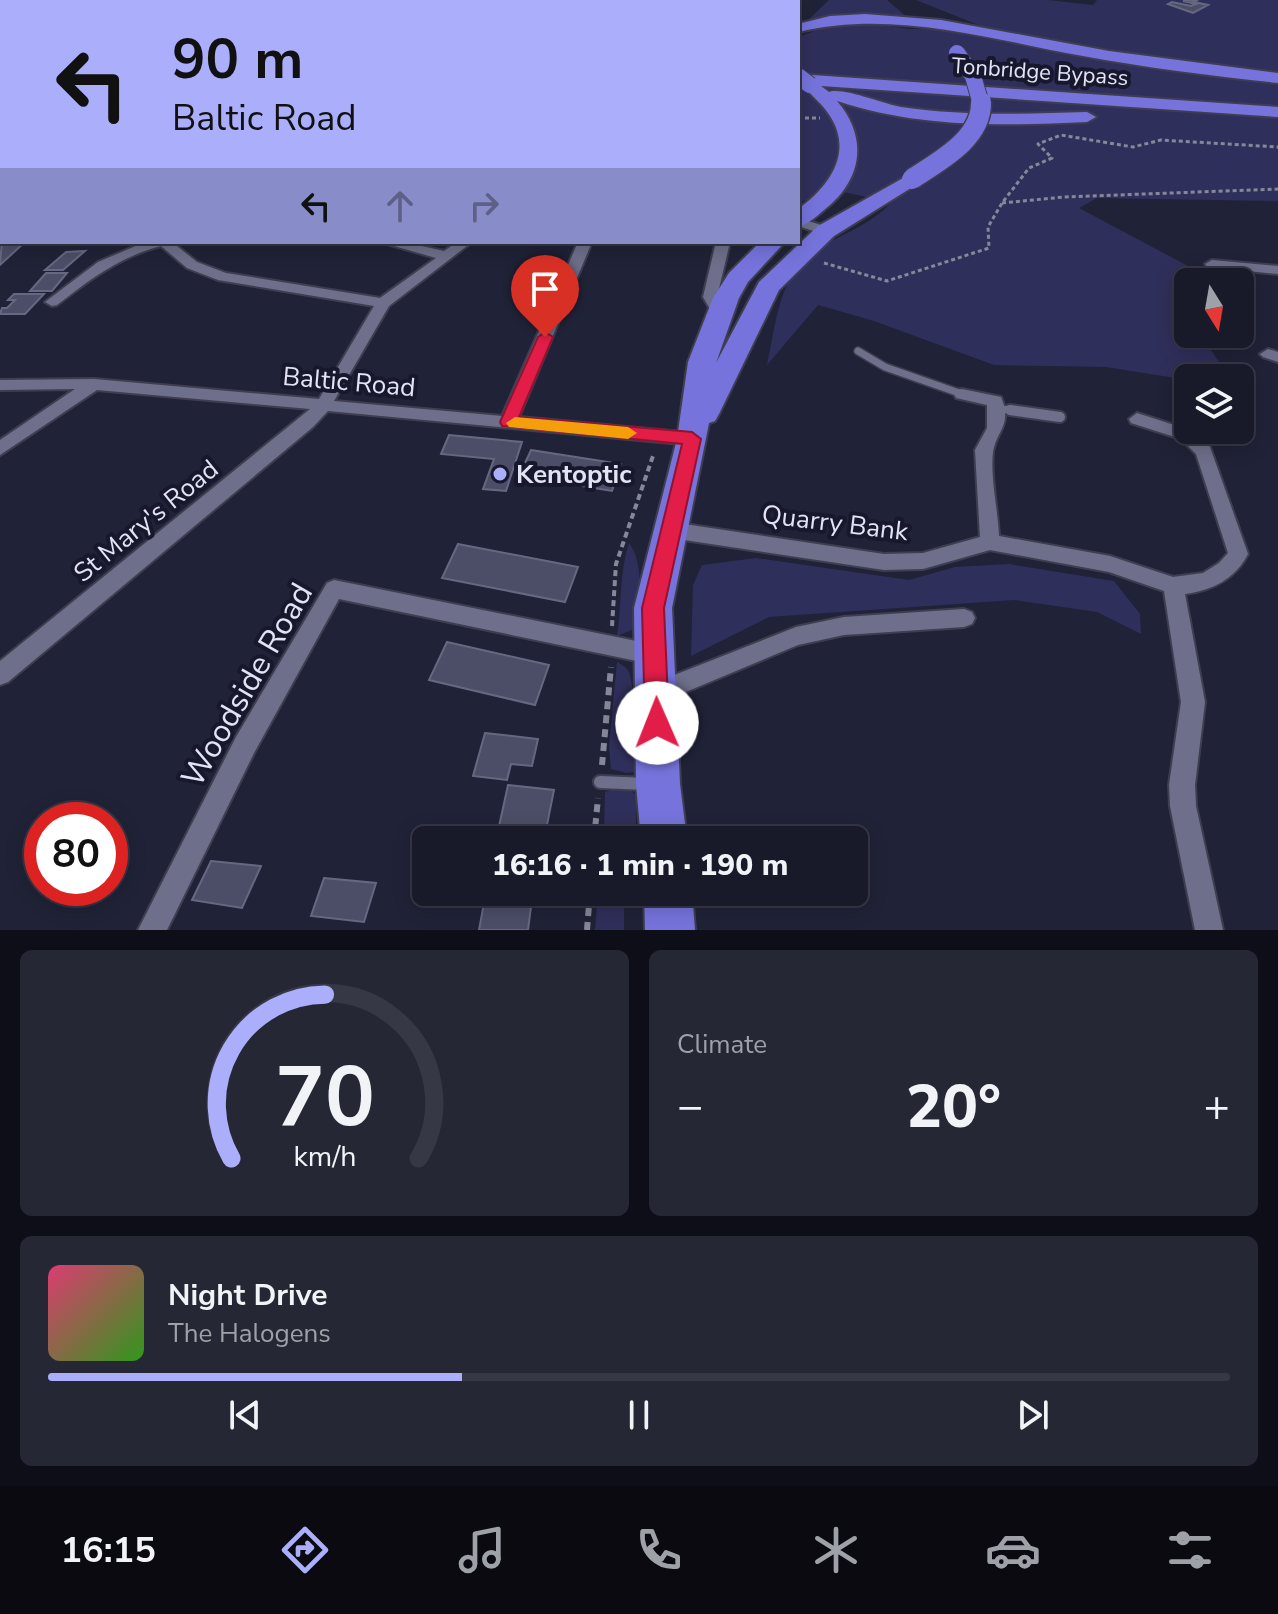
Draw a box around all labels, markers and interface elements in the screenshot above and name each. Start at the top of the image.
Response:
text: 90 m [172,21,303,98]
icon: left [40,32,144,136]
street label: Tonbridge Bypass [951,51,1129,93]
text: Baltic Road [172,94,356,143]
icon: left [294,184,338,228]
icon: ahead [378,184,422,228]
icon: right [462,184,506,228]
pin [511,255,579,337]
icon: arrive [523,267,567,311]
north arrow [1174,268,1254,348]
map controls [1174,268,1254,444]
street label: Baltic Road [281,359,417,405]
button: layers [1174,364,1254,444]
street label: St Mary's Road [66,452,226,590]
place label: Kentoptic [516,457,631,492]
marker: Kentoptic [491,465,509,483]
street label: Quarry Bank [760,497,911,549]
street label: Woodside Road [171,575,323,795]
position arrow [615,681,699,765]
speed limit sign: 80 [24,802,128,906]
text: 16:16 · 1 min · 190 m [492,845,788,886]
text: Climate [677,1027,767,1062]
text: 70 [275,1041,374,1154]
text: 20° [906,1066,1001,1148]
text: − [677,1077,703,1137]
text: + [1204,1077,1230,1137]
text: km/h [293,1137,356,1176]
text: Night Drive [168,1275,327,1316]
text: The Halogens [168,1316,331,1351]
icon: previous [223,1393,267,1437]
icon: pause [617,1393,661,1437]
icon: next [1011,1393,1055,1437]
icon: directions [277,1522,333,1578]
icon: music [454,1522,510,1578]
icon: phone [631,1522,687,1578]
icon: climate [808,1522,864,1578]
icon: car [985,1522,1041,1578]
icon: filters [1162,1522,1218,1578]
text: 16:15 [60,1526,156,1575]

